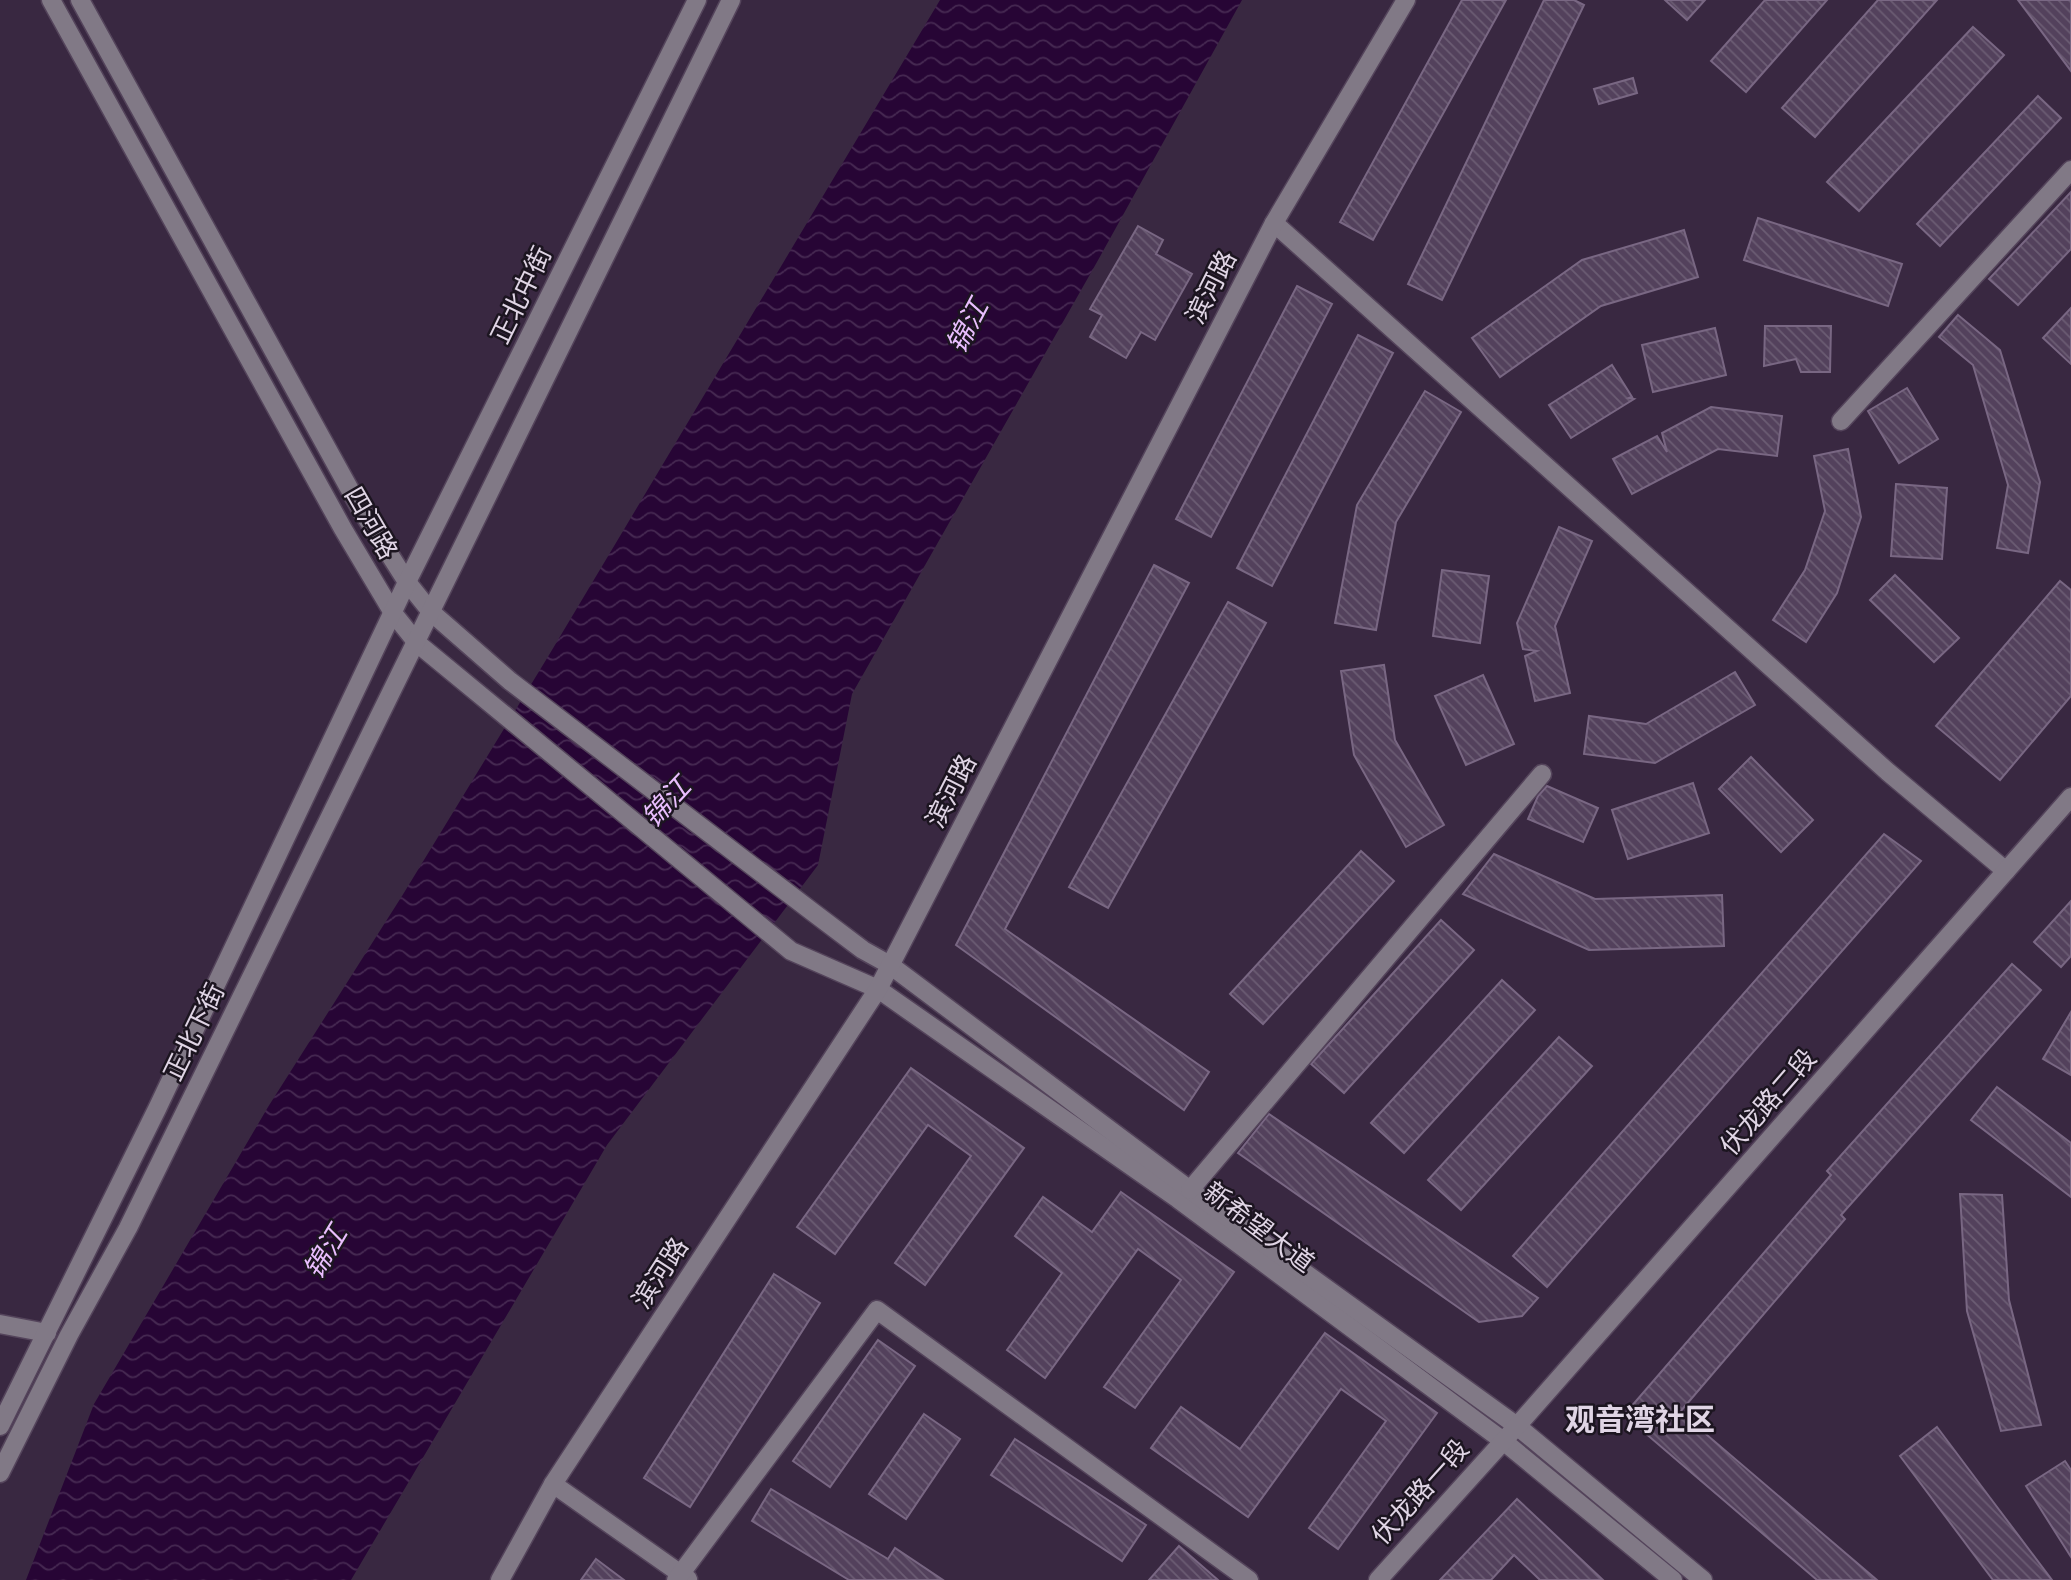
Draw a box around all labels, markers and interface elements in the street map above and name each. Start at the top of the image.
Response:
street label: 正北中街 [483,241,556,348]
street label: 滨河路 [1178,245,1241,328]
water label: 锦江 [938,290,996,358]
street label: 四河路 [339,481,405,564]
street label: 滨河路 [918,749,981,832]
water label: 锦江 [634,767,699,833]
street label: 正北下街 [156,978,229,1085]
street label: 伏龙路二段 [1713,1042,1821,1160]
street label: 新希望大道 [1199,1174,1321,1277]
water label: 锦江 [295,1216,355,1284]
street label: 滨河路 [624,1231,693,1313]
district label: 观音湾社区 [1565,1399,1715,1436]
street label: 伏龙路一段 [1364,1432,1474,1550]

